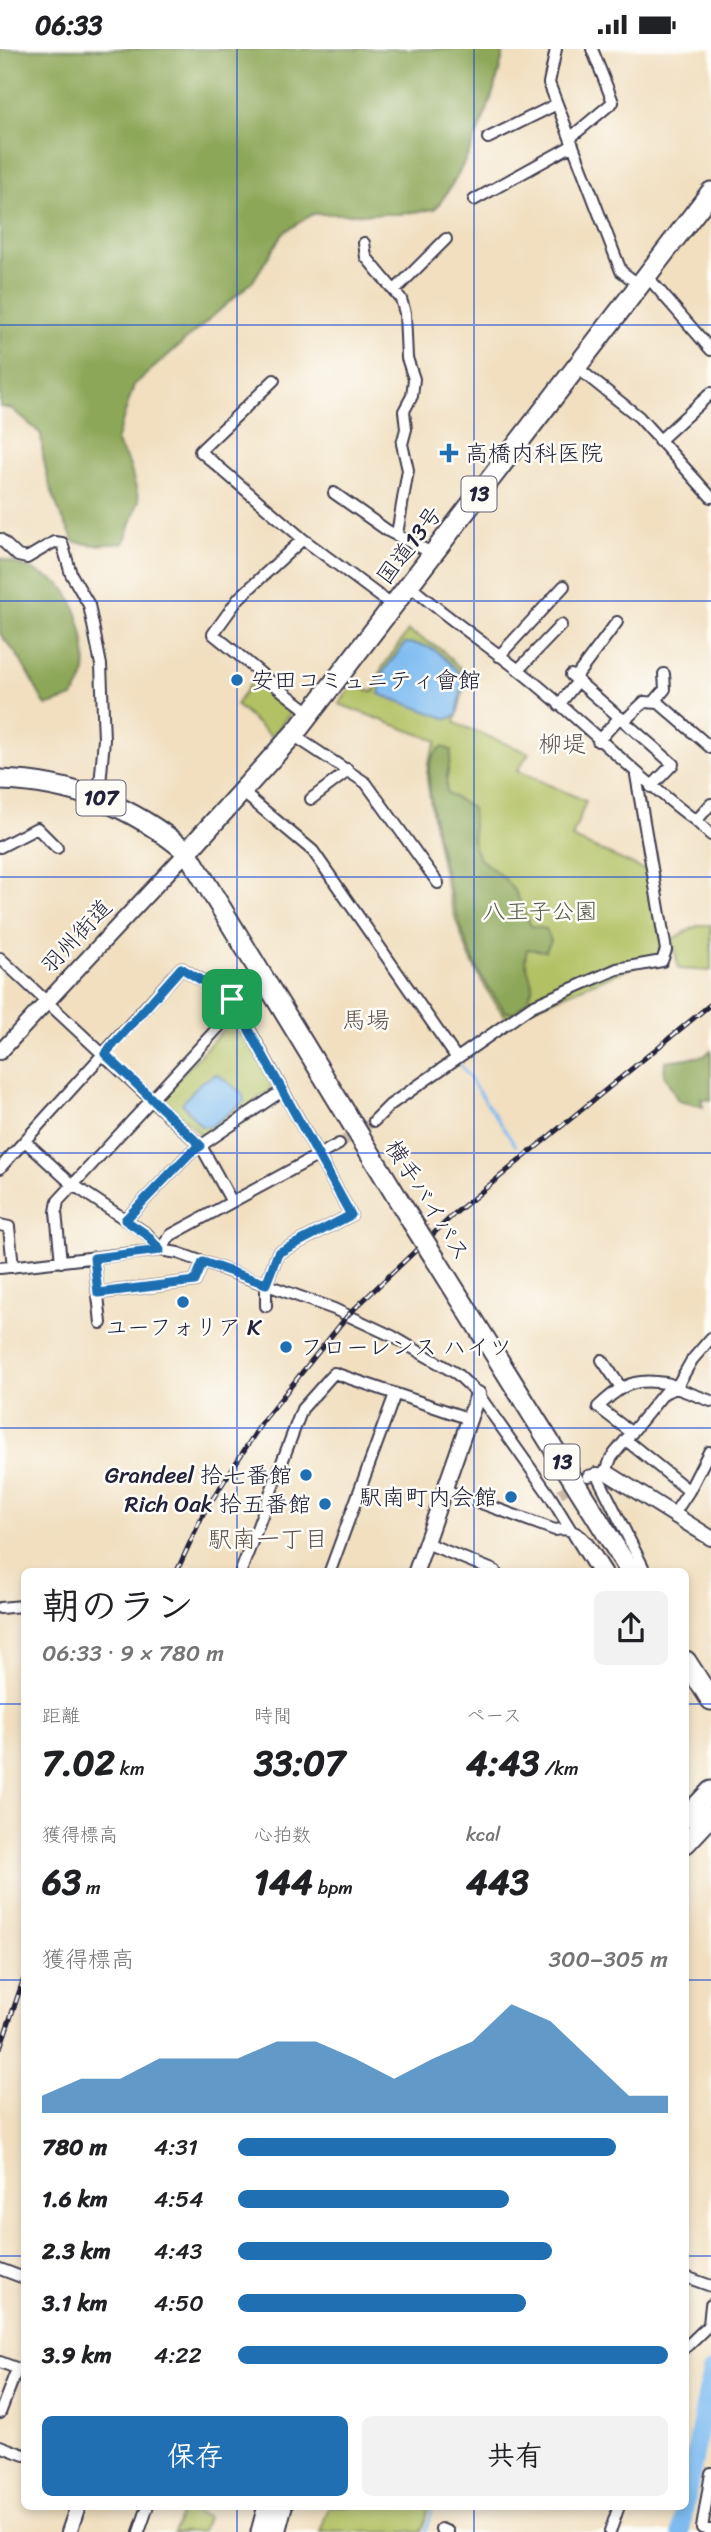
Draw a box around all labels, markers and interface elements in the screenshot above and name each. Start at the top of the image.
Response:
text: 06:33 [35,2,103,48]
place label: 高橋内科医院 [465,433,603,474]
marker: 高橋内科医院 [439,443,459,463]
road number: 13 [462,477,496,511]
street label: 国道13号 [365,496,453,594]
place label: 安田コミュニティ會館 [251,660,481,701]
marker: 安田コミュニティ會館 [229,672,245,688]
district label: 柳堤 [538,723,586,765]
road number: 107 [76,781,126,815]
street label: 羽州街道 [30,889,123,984]
park label: 八王子公園 [483,891,598,932]
pin [202,969,262,1029]
icon: arrive [213,980,251,1018]
district label: 馬場 [342,999,390,1041]
street label: 横手バイパス [374,1131,481,1269]
marker: ユーフォリア K [175,1294,191,1310]
place label: ユーフォリア K [105,1307,262,1348]
place label: フローレンス ハイツ [300,1327,512,1368]
marker: フローレンス ハイツ [278,1339,294,1355]
road number: 13 [544,1445,580,1479]
place label: Grandeel 拾七番館 [105,1455,292,1496]
marker: Grandeel 拾七番館 [298,1467,314,1483]
place label: 駅南町内会館 [359,1477,497,1518]
place label: Rich Oak 拾五番館 [125,1484,311,1525]
marker: 駅南町内会館 [503,1489,519,1505]
marker: Rich Oak 拾五番館 [317,1496,333,1512]
district label: 駅南一丁目 [208,1518,328,1560]
text: 朝のラン [42,1573,194,1640]
button: share [594,1591,668,1665]
text: 06:33 · 9 × 780 m [42,1633,224,1674]
text: 距離 [42,1699,80,1732]
text: 時間 [254,1699,292,1732]
text: ペース [466,1699,522,1732]
text: 7.02 [42,1732,115,1794]
text: 33:07 [254,1732,345,1794]
text: 4:43 [466,1732,540,1794]
text: km [115,1752,145,1785]
text: /km [540,1752,579,1785]
text: 獲得標高 [42,1818,118,1851]
text: 心拍数 [254,1818,311,1851]
text: kcal [466,1818,501,1851]
text: 63 [42,1851,81,1913]
text: 144 [254,1851,313,1913]
text: 443 [466,1851,529,1913]
text: m [81,1871,101,1904]
text: bpm [313,1871,353,1904]
text: 獲得標高 [42,1939,134,1980]
text: 300–305 m [548,1939,668,1980]
text: 780 m [42,2127,107,2168]
text: 4:31 [154,2127,198,2168]
text: 1.6 km [42,2179,108,2220]
text: 4:54 [154,2179,204,2220]
text: 2.3 km [42,2231,111,2272]
text: 4:43 [154,2231,202,2272]
text: 3.1 km [42,2283,107,2324]
text: 4:50 [154,2283,204,2324]
text: 3.9 km [42,2335,112,2376]
text: 4:22 [154,2335,202,2376]
button: 保存 [42,2416,348,2496]
button: 共有 [362,2416,668,2496]

